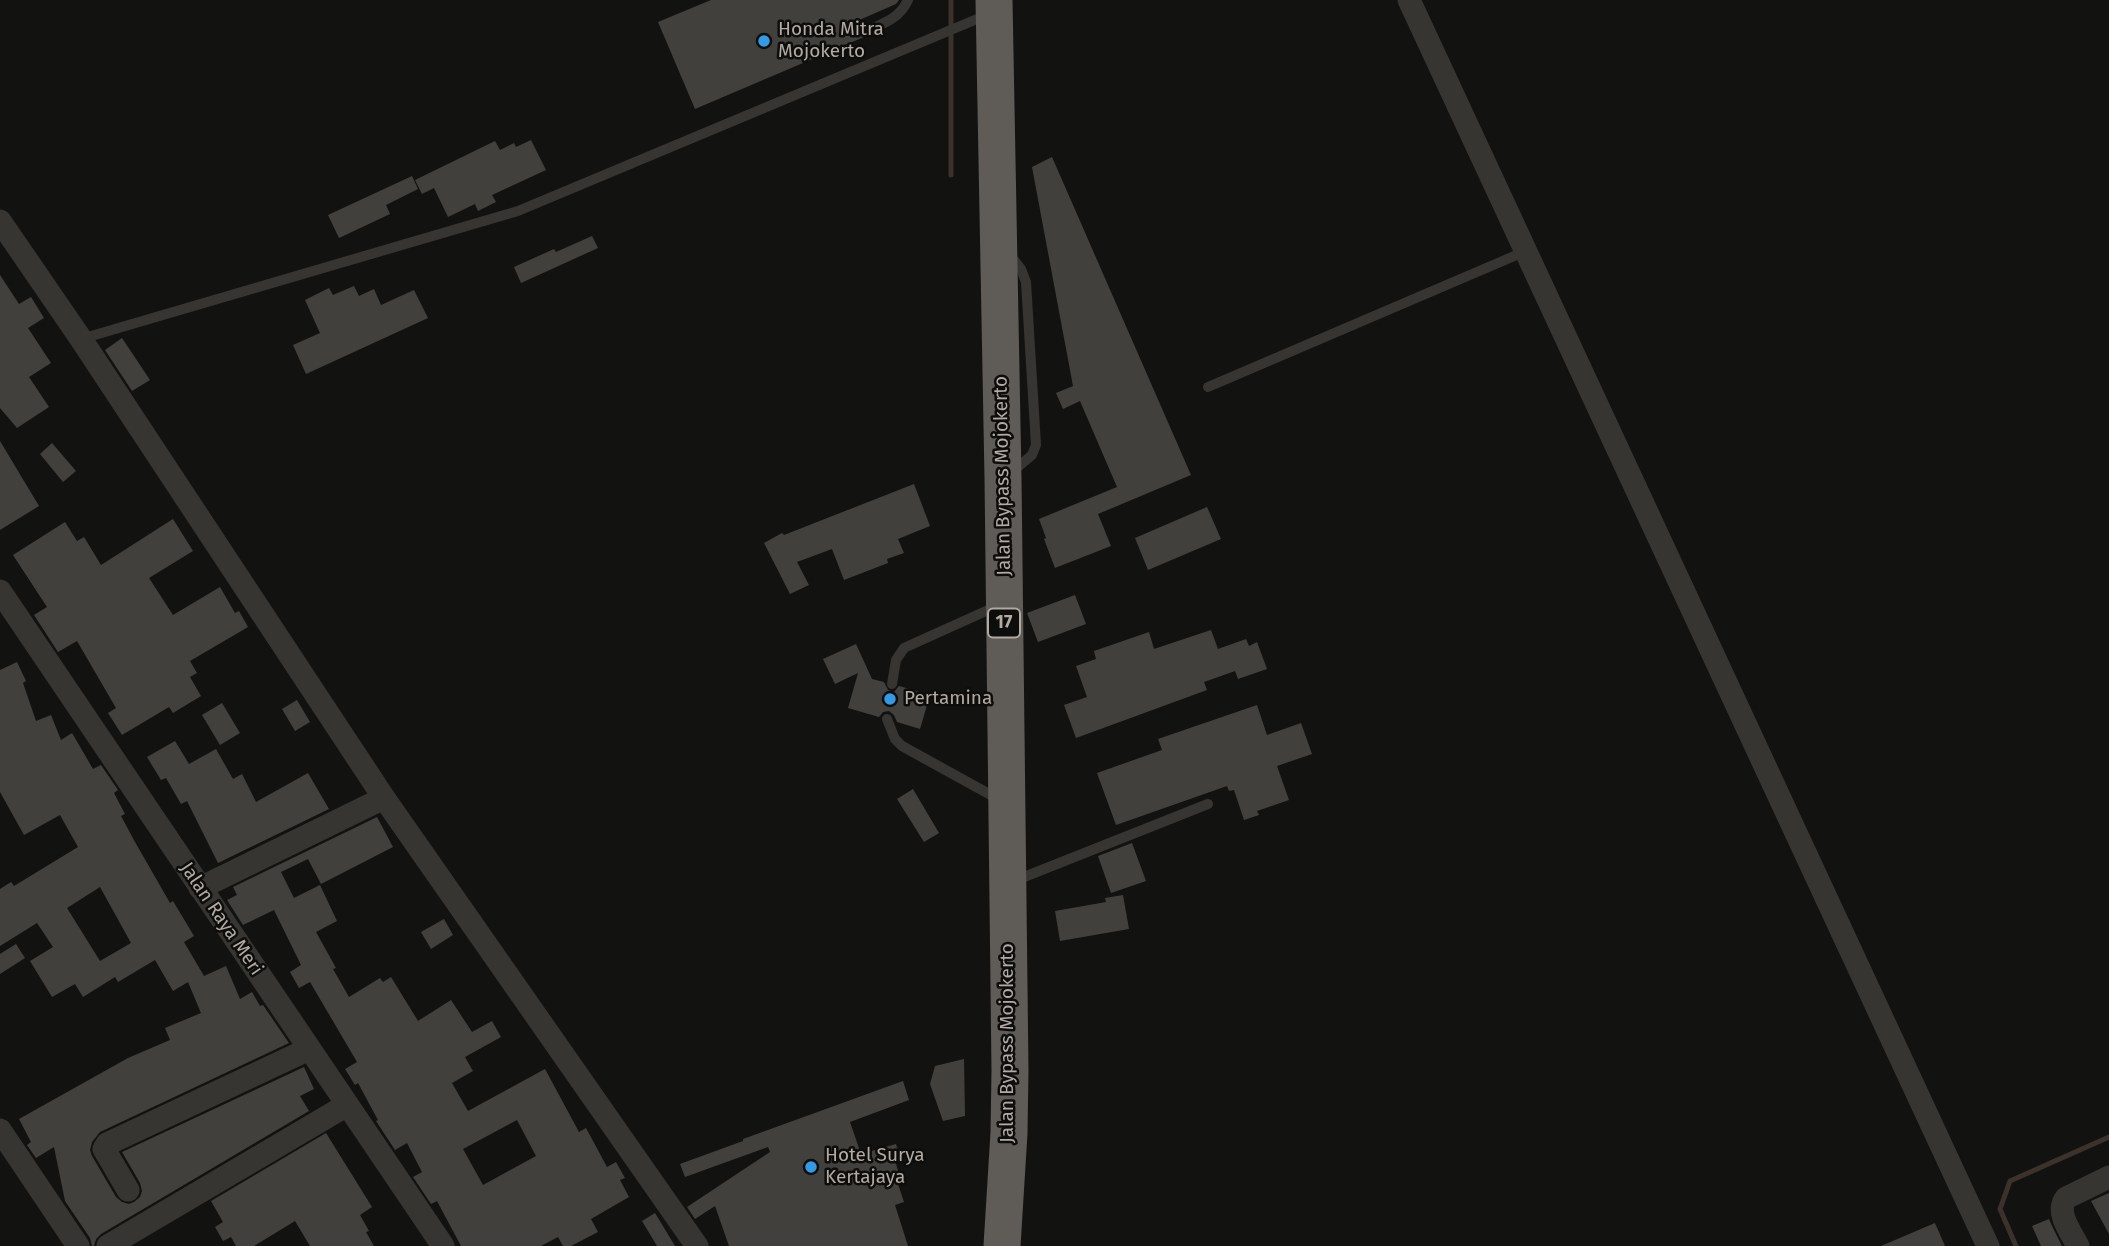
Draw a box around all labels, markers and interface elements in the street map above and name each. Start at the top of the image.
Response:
place label: Honda Mitra Mojokerto [778,19,884,63]
marker: Honda Mitra Mojokerto [756,33,772,49]
street label: Jalan Bypass Mojokerto [990,376,1016,576]
road number: 17 [988,608,1020,638]
place label: Pertamina [904,688,992,710]
marker: Pertamina [882,691,898,707]
street label: Jalan Raya Meri [175,858,267,980]
street label: Jalan Bypass Mojokerto [997,943,1019,1143]
place label: Hotel Surya Kertajaya [825,1145,925,1189]
marker: Hotel Surya Kertajaya [803,1159,819,1175]

